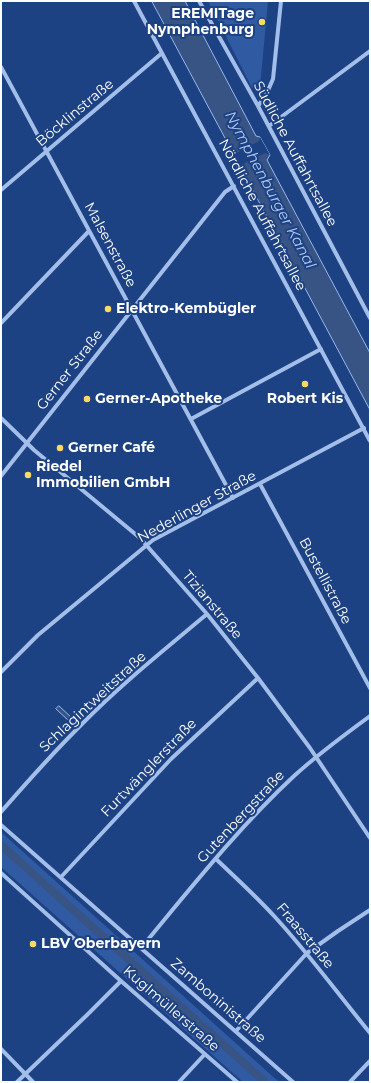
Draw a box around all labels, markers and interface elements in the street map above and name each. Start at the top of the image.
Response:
place label: EREMITage Nymphenburg [147,6,254,38]
marker: EREMITage Nymphenburg [257,17,267,27]
street label: Böcklinstraße [33,76,117,150]
street label: Südliche Auffahrtsallee [250,79,340,229]
water label: Nymphenburger Kanal [221,108,319,272]
street label: Nördliche Auffahrtsallee [215,136,309,294]
street label: Malsenstraße [81,200,139,290]
place label: Elektro-Kembügler [116,301,256,317]
marker: Elektro-Kembügler [103,304,113,314]
street label: Gerner Straße [33,326,107,414]
marker: Robert Kis [300,379,310,389]
place label: Gerner-Apotheke [95,391,222,407]
place label: Robert Kis [267,391,343,407]
marker: Gerner-Apotheke [82,394,92,404]
place label: Gerner Café [68,440,155,456]
marker: Gerner Café [55,443,65,453]
place label: Riedel Immobilien GmbH [36,459,170,492]
street label: Nederlinger Straße [135,467,259,547]
marker: Riedel Immobilien GmbH [23,470,33,480]
street label: Bustellistraße [295,535,355,627]
street label: Tizianstraße [179,567,245,643]
street label: Schlagintweitstraße [36,648,150,756]
street label: Furtwänglerstraße [98,715,200,821]
street label: Gutenbergstraße [194,767,288,867]
street label: Fraasstraße [273,900,337,972]
place label: LBV Oberbayern [41,936,161,952]
marker: LBV Oberbayern [28,939,38,949]
street label: Zamboninistraße [167,955,269,1047]
street label: Kuglmüllerstraße [119,963,223,1055]

